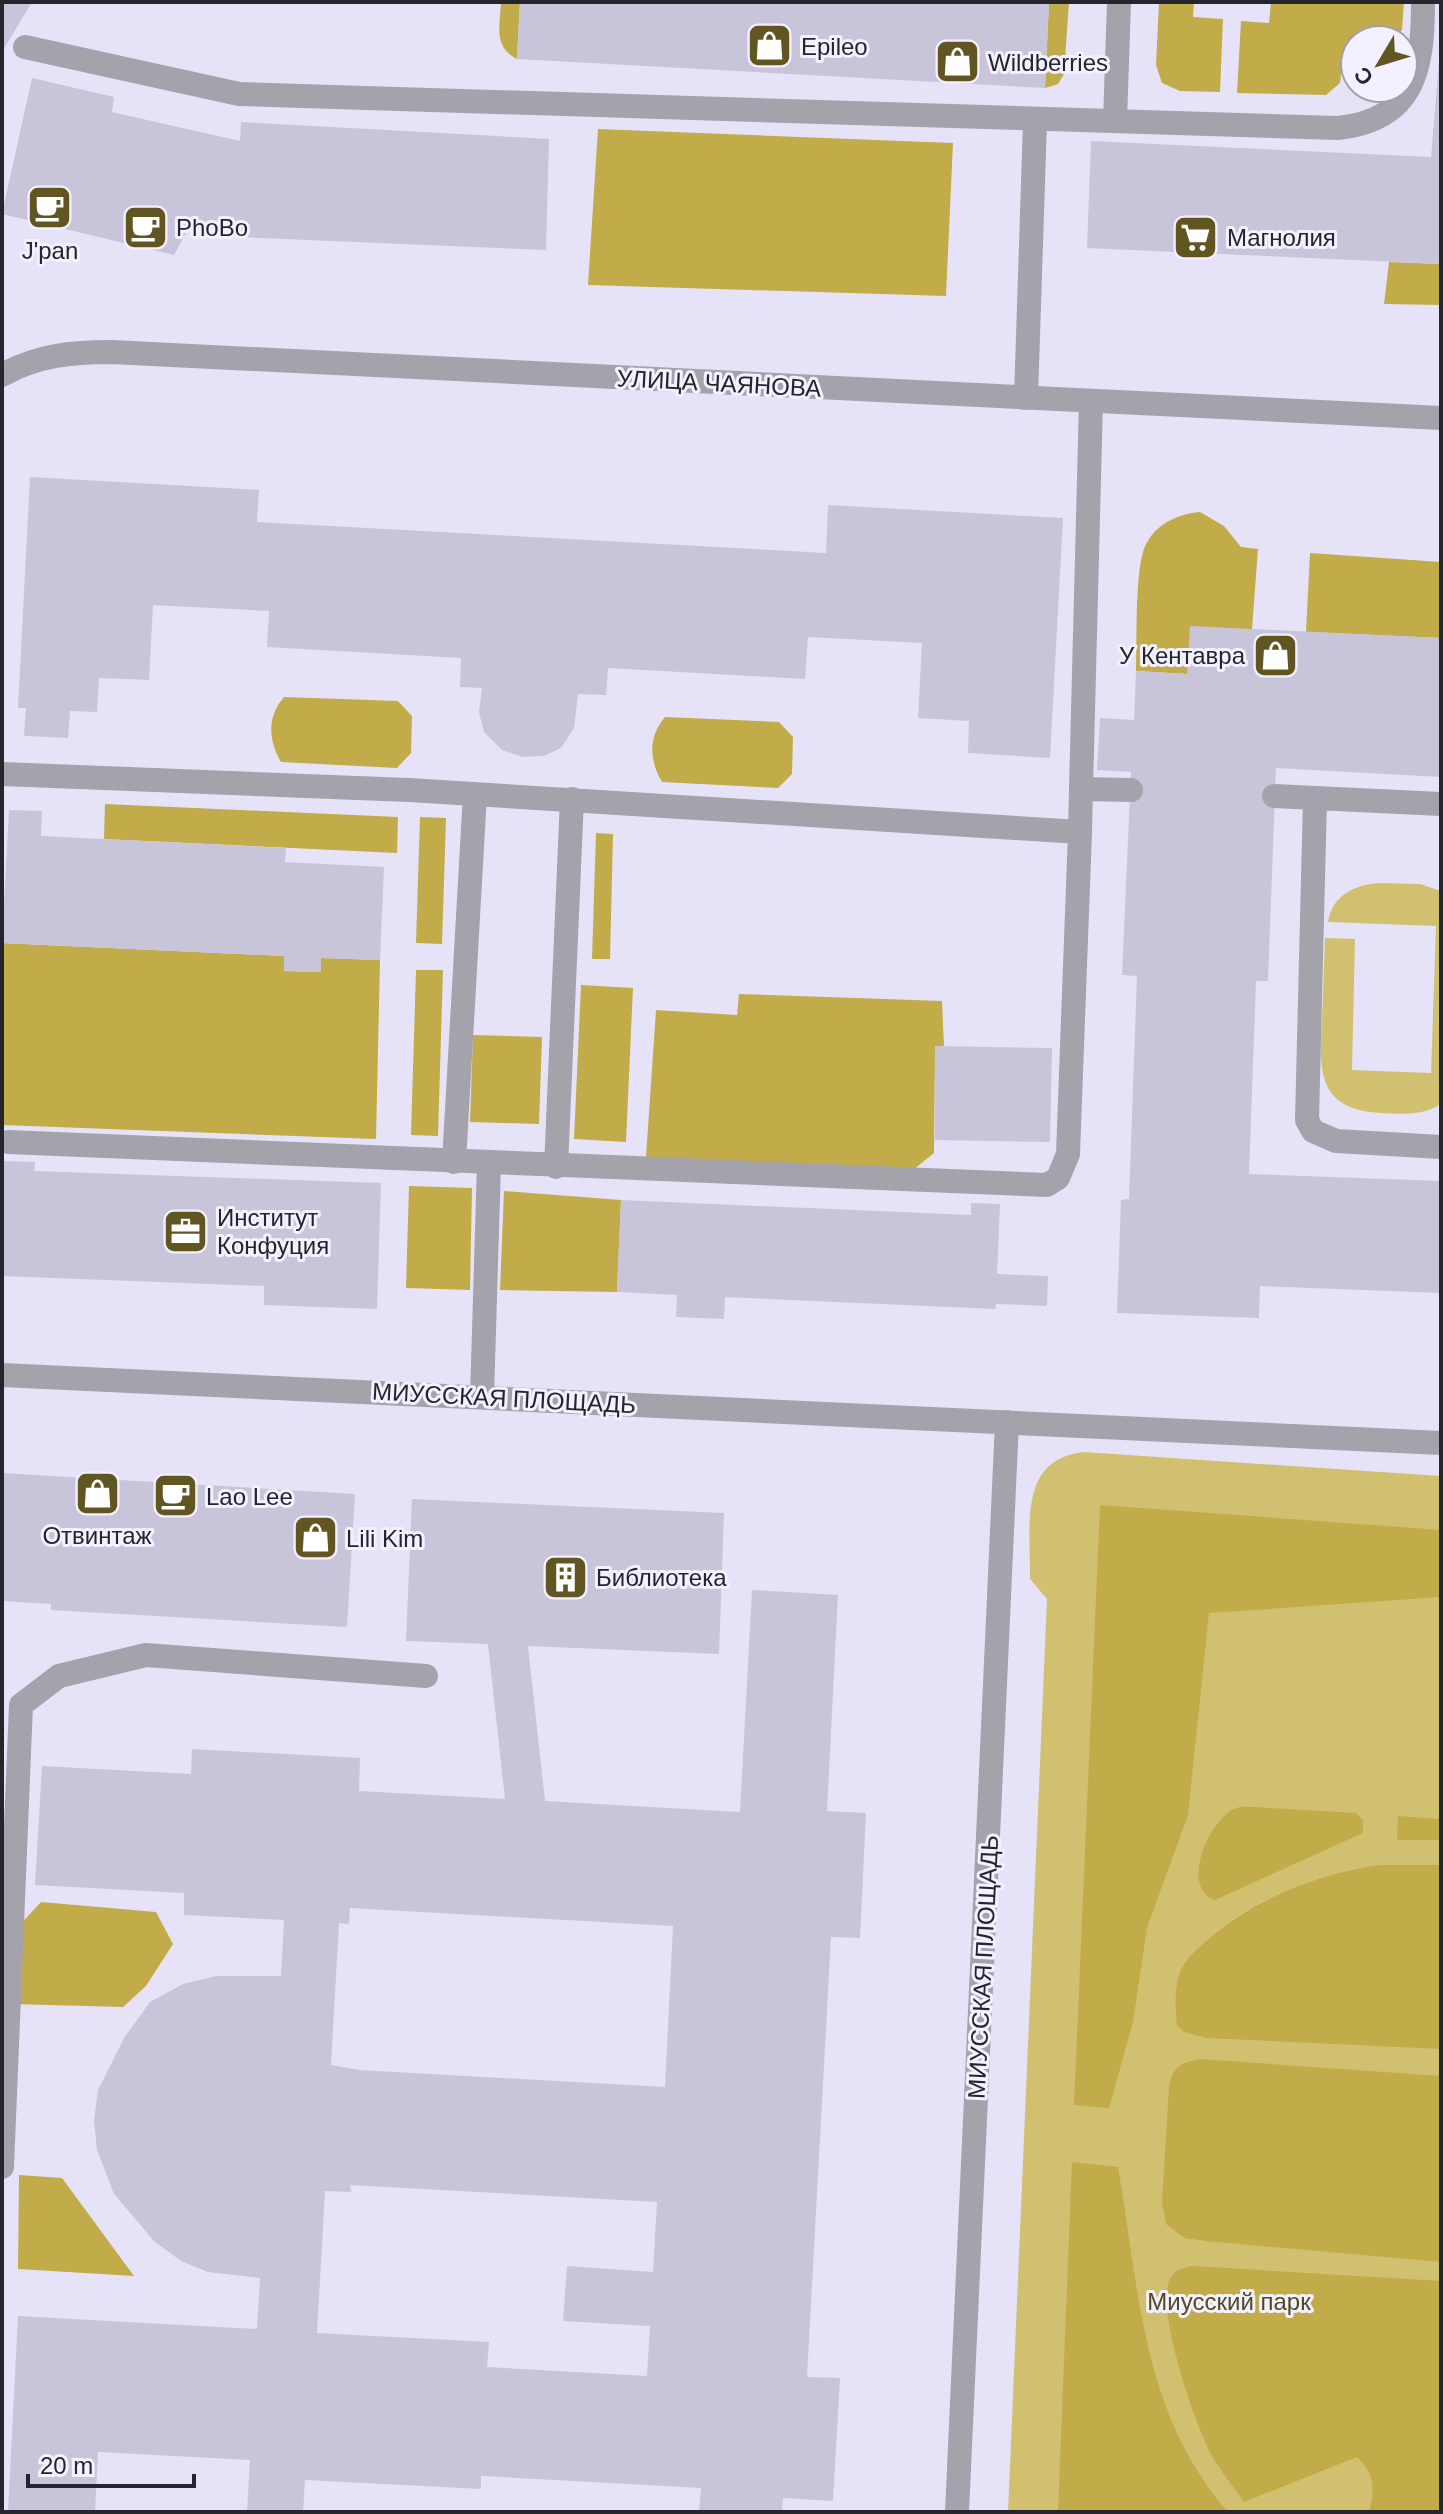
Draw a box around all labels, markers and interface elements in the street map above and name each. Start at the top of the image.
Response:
shop icon: Epileo [746,22,794,70]
north arrow [1339,24,1419,104]
place label: Epileo [801,33,868,60]
shop icon: Wildberries [933,38,981,86]
place label: Wildberries [988,49,1108,76]
text: С [1349,62,1378,90]
cafe icon: J'pan [26,184,74,232]
cafe icon: PhoBo [121,203,169,251]
supermarket icon: Магнолия [1172,213,1220,261]
place label: PhoBo [176,214,248,241]
place label: Магнолия [1227,224,1336,251]
place label: J'pan [22,237,78,264]
street label: УЛИЦА ЧАЯНОВА [616,364,822,402]
shop icon: У Кентавра [1252,631,1300,679]
place label: У Кентавра [1119,642,1246,669]
place label: Институт Конфуция [217,1204,329,1259]
office icon: Институт Конфуция [162,1207,210,1255]
street label: МИУССКАЯ ПЛОЩАДЬ [371,1378,637,1418]
shop icon: Отвинтаж [73,1469,121,1517]
cafe icon: Lao Lee [151,1472,199,1520]
place label: Lao Lee [206,1483,293,1510]
shop icon: Lili Kim [291,1514,339,1562]
place label: Отвинтаж [42,1522,152,1549]
place label: Lili Kim [346,1525,423,1552]
building icon: Библиотека [541,1553,589,1601]
place label: Библиотека [596,1564,727,1591]
street label: МИУССКАЯ ПЛОЩАДЬ [963,1834,1003,2100]
park label: Миусский парк [1147,2288,1311,2315]
scale bar [28,2438,194,2488]
text: 20 m [40,2452,93,2479]

